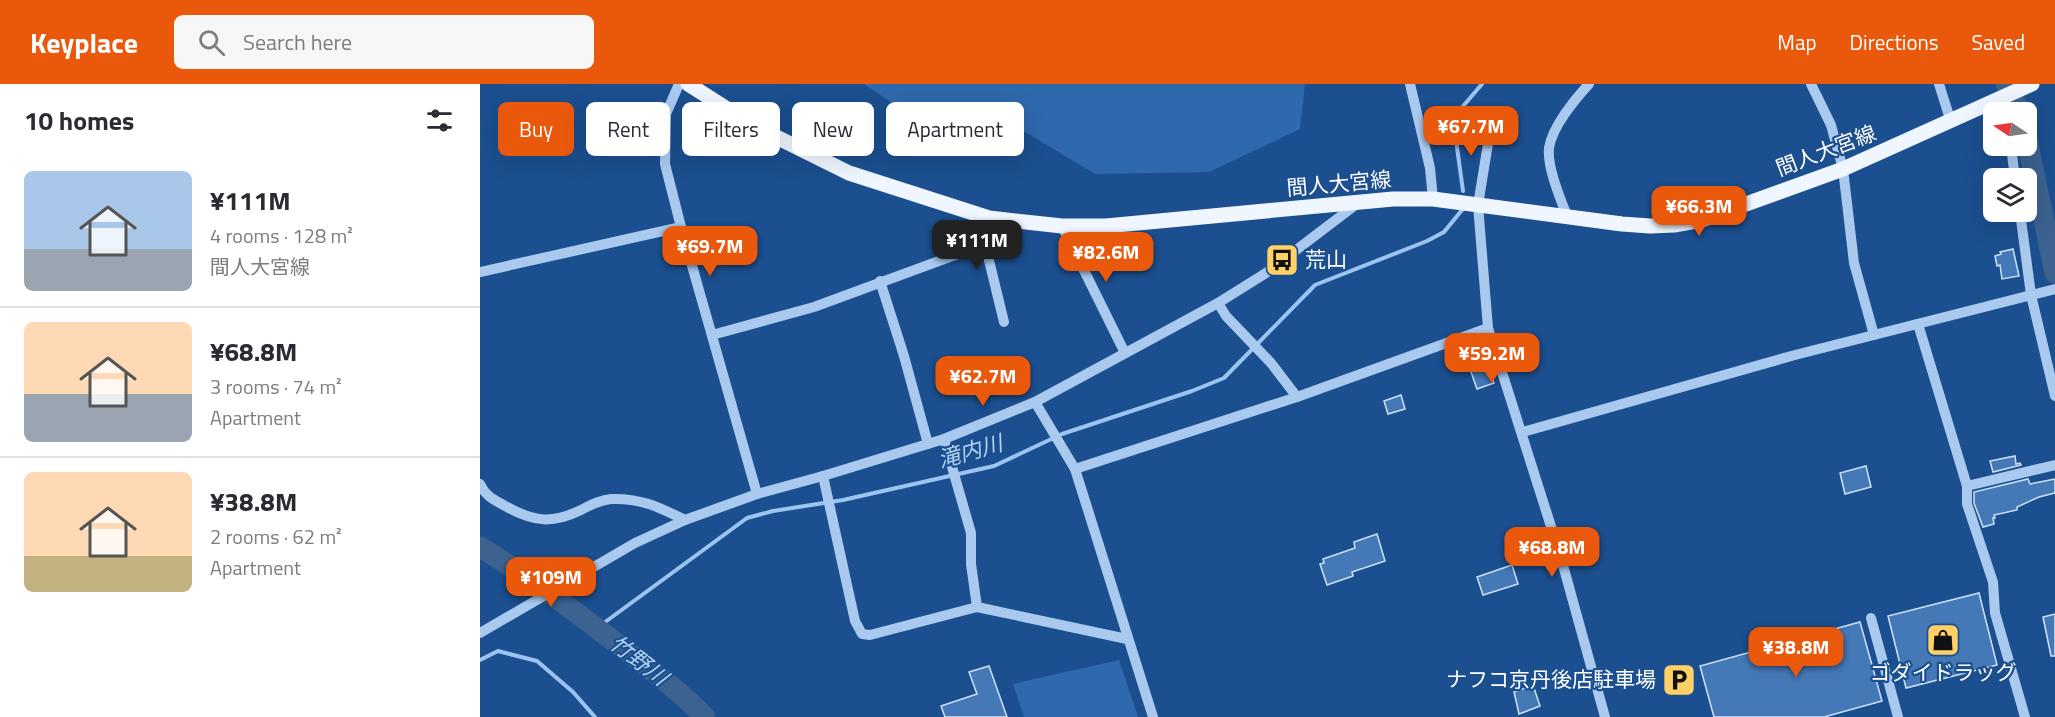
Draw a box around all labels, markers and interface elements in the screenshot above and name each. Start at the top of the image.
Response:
search box [174,15,594,69]
text: Keyplace [30,21,138,64]
text: Search here [243,25,352,59]
icon: search [195,26,228,59]
text: Map [1777,26,1817,58]
text: Directions [1850,26,1939,58]
text: Saved [1972,26,2025,58]
text: 10 homes [24,101,134,140]
chip: Buy [498,102,574,156]
chip: Rent [586,102,670,156]
chip: Filters [682,102,780,156]
chip: New [792,102,874,156]
chip: Apartment [886,102,1024,156]
north arrow [1983,102,2037,156]
map controls [1983,102,2037,222]
icon: filters [423,104,456,137]
pin: ¥67.7M [1422,106,1520,157]
text: ¥67.7M [1437,110,1505,141]
street label: 間人大宮線 [1771,116,1880,184]
street label: 間人大宮線 [1285,162,1393,204]
button: layers [1983,168,2037,222]
text: ¥111M [210,181,291,220]
pin: ¥66.3M [1650,186,1748,237]
text: ¥66.3M [1665,190,1733,221]
icon: home [72,195,144,267]
text: 4 rooms · 128 m² [210,220,353,251]
pin: ¥111M [935,220,1019,271]
text: ¥111M [946,224,1008,255]
pin: ¥69.7M [661,226,759,277]
text: ¥69.7M [676,230,744,261]
pin: ¥82.6M [1057,232,1155,283]
text: ¥82.6M [1072,236,1140,267]
bus stop icon: 荒山 [1264,242,1300,278]
place label: 荒山 [1305,243,1347,275]
text: 間人大宮線 [210,251,310,282]
text: ¥68.8M [210,332,297,371]
pin: ¥59.2M [1443,333,1541,384]
text: ¥59.2M [1458,337,1526,368]
icon: home [72,346,144,418]
pin: ¥62.7M [934,356,1032,407]
text: ¥62.7M [949,360,1017,391]
text: 3 rooms · 74 m² [210,371,342,402]
text: Apartment [210,402,301,433]
water label: 滝内川 [934,425,1008,476]
text: ¥38.8M [210,482,297,521]
icon: home [72,496,144,568]
text: 2 rooms · 62 m² [210,521,342,552]
pin: ¥68.8M [1503,527,1601,578]
text: ¥68.8M [1518,531,1586,562]
text: Apartment [210,552,301,583]
pin: ¥109M [509,557,593,608]
text: ¥109M [520,561,582,592]
shop icon: ゴダイドラッグ [1925,622,1961,658]
water label: 竹野川 [603,626,677,695]
pin: ¥38.8M [1747,627,1845,678]
text: ¥38.8M [1762,631,1830,662]
place label: ゴダイドラッグ [1870,656,2017,688]
parking icon: ナフコ京丹後店駐車場 [1661,662,1697,698]
place label: ナフコ京丹後店駐車場 [1446,663,1656,695]

